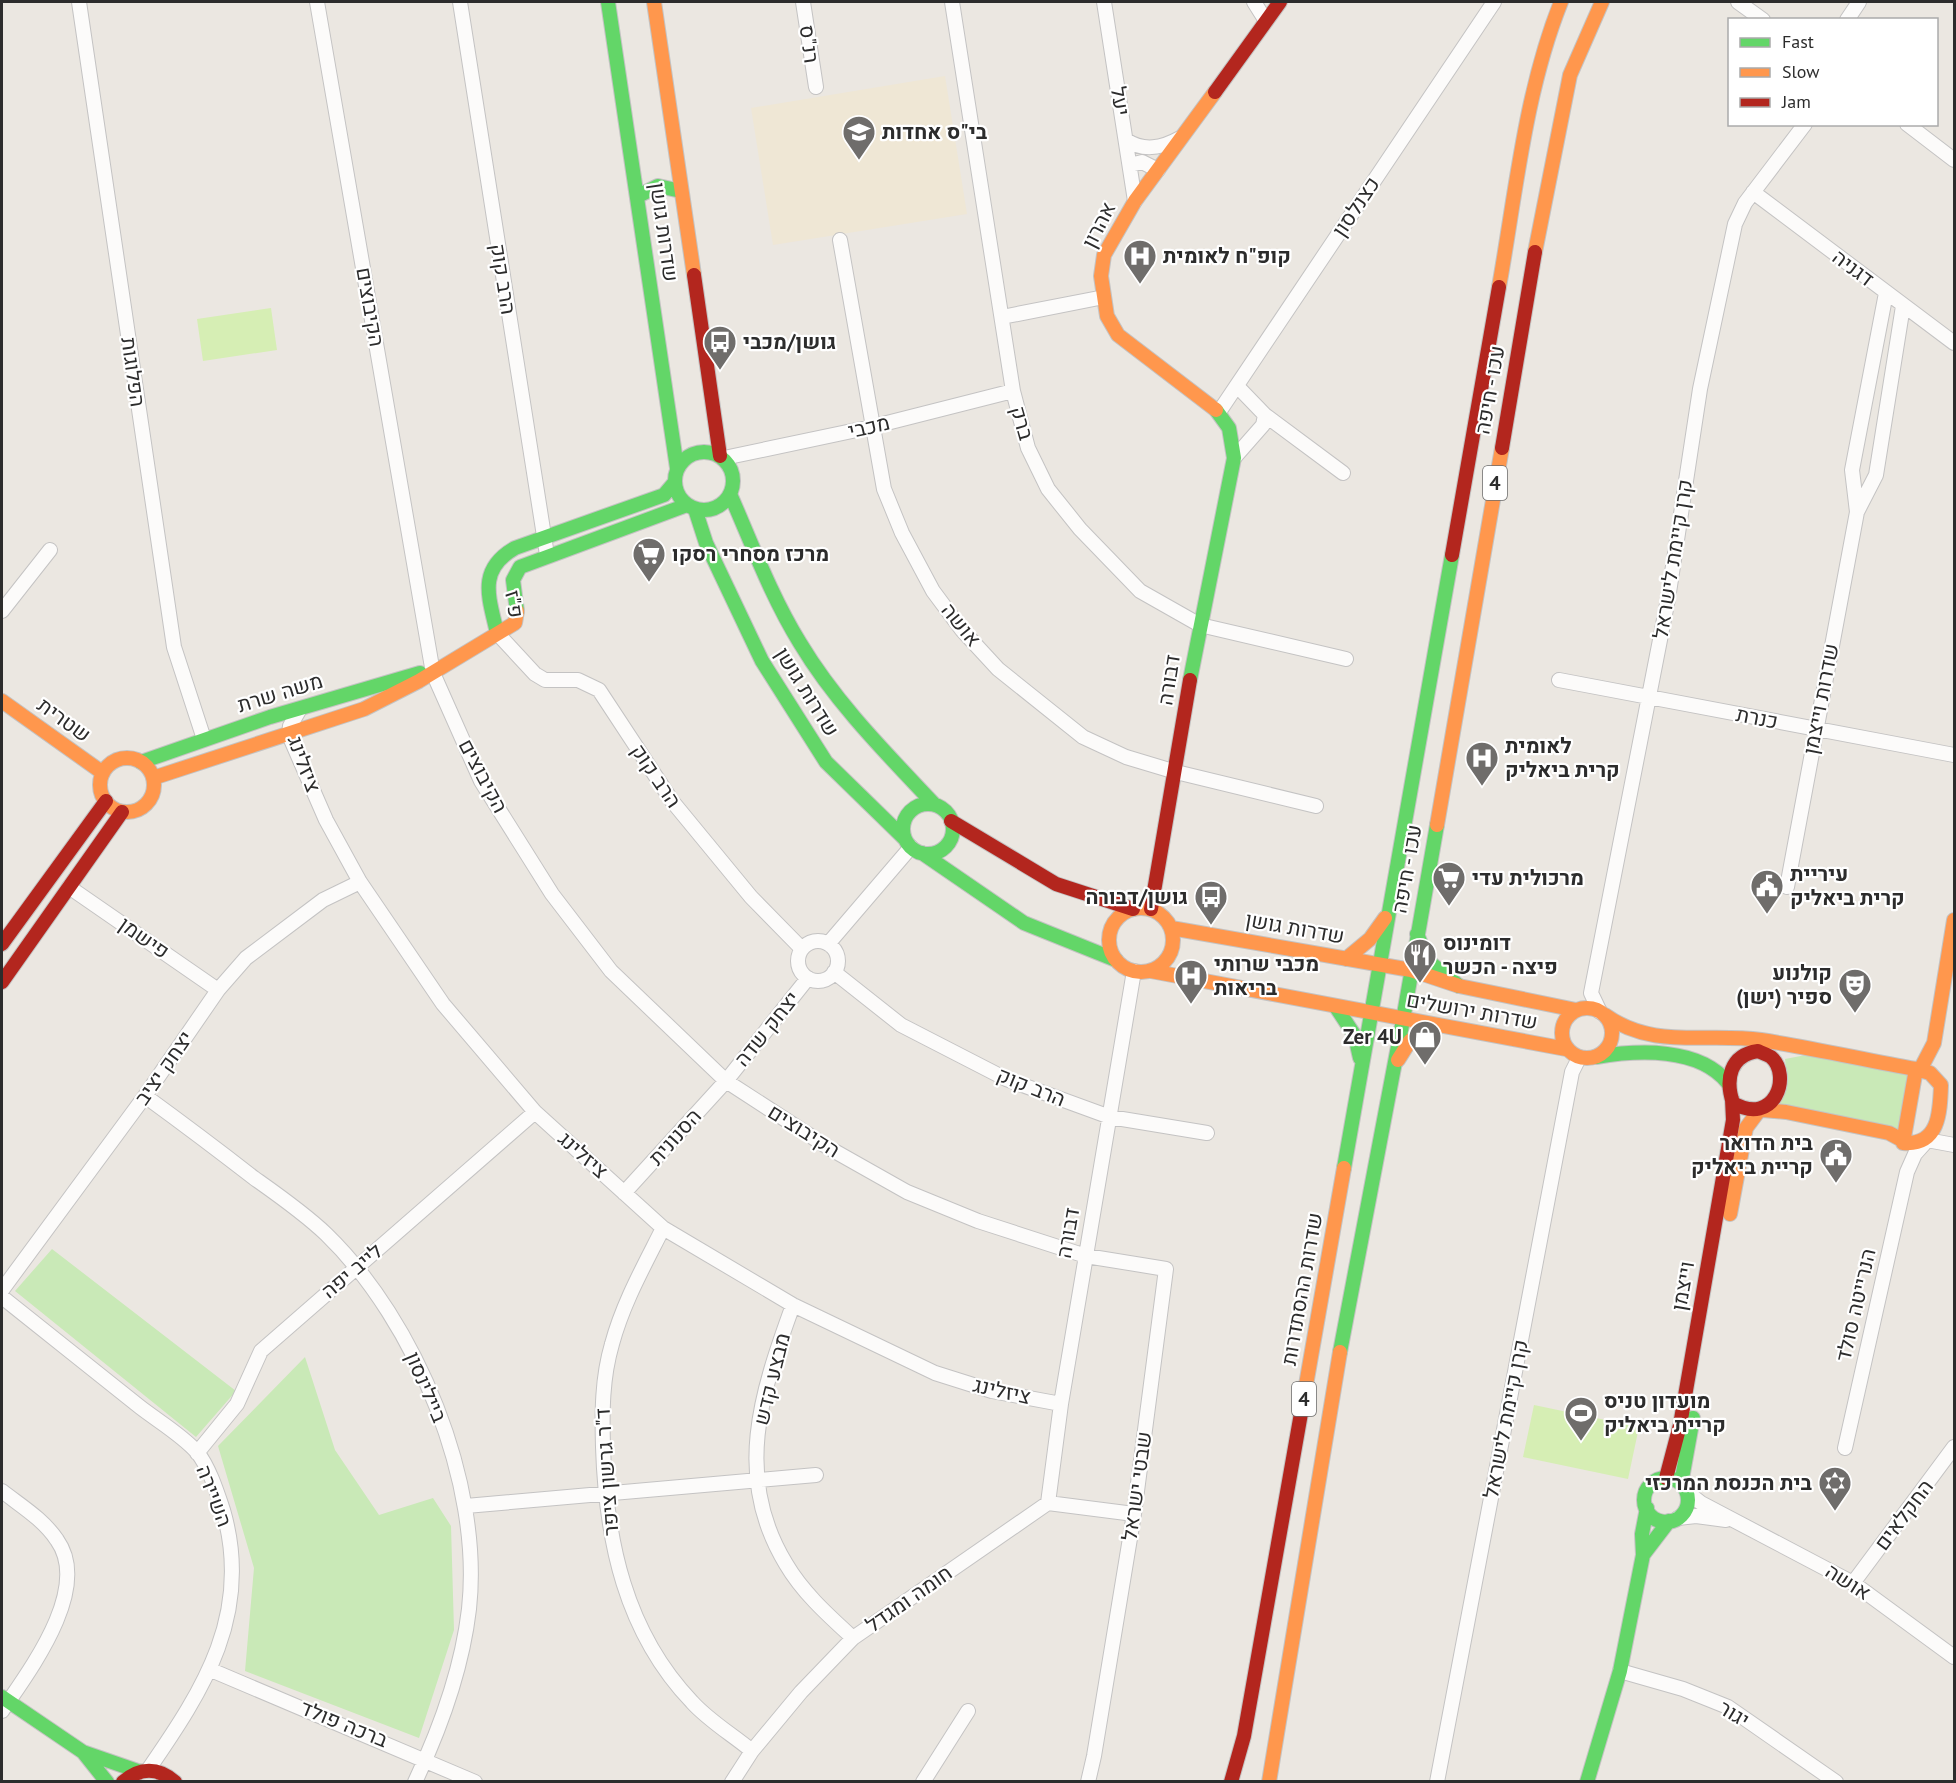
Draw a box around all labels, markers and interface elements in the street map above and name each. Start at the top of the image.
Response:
legend [1728,18,1938,126]
street label: רנ"ס [793,23,826,65]
text: Fast [1782,30,1814,53]
text: Slow [1782,60,1820,83]
street label: יעל [1105,84,1136,117]
text: Jam [1781,90,1811,113]
school or university icon: בי"ס אחדות [841,114,877,161]
place label: בי"ס אחדות [882,118,988,145]
street label: כצנלסון [1326,171,1385,242]
street label: שדרות גושן [644,181,685,283]
street label: אהרון [1076,197,1122,252]
hospital icon: קופ"ח לאומית [1122,238,1158,285]
street label: הרב קוק [485,241,522,316]
place label: קופ"ח לאומית [1163,242,1291,269]
street label: דגניה [1827,243,1880,292]
street label: הקיבוצים [350,265,391,349]
bus stop icon: גושן/מכבי [702,324,738,371]
place label: גושן/מכבי [743,328,836,355]
street label: הפלוגות [115,335,152,408]
street label: עכו - חיפה [1468,343,1511,436]
street label: ברק [1005,403,1040,443]
street label: מכבי [845,409,892,444]
road number: 4 [1483,466,1507,500]
street label: קרן קיימת לישראל [1647,477,1698,641]
supermarket icon: מרכז מסחרי רסקו [631,536,667,583]
place label: מרכז מסחרי רסקו [672,540,829,567]
street label: פ"ז [499,588,530,620]
street label: אושה [936,597,987,652]
street label: שדרות וייצמן [1797,641,1844,757]
street label: שדרות גושן [770,642,845,741]
street label: דבורה [1151,653,1186,707]
street label: משה שרת [234,667,326,718]
street label: שטרית [32,691,96,748]
street label: כנרת [1734,700,1780,735]
street label: ציזלינג [282,732,327,796]
place label: לאומית קרית ביאליק [1505,732,1620,783]
street label: הקיבוצים [453,734,514,817]
street label: הרב קוק [625,738,688,813]
hospital icon: לאומית קרית ביאליק [1464,740,1500,787]
street label: עכו - חיפה [1385,822,1428,915]
supermarket icon: מרכולית עדי [1431,860,1467,907]
place label: עיריית קרית ביאליק [1790,860,1905,911]
place label: מרכולית עדי [1472,864,1584,891]
public building icon: עיריית קרית ביאליק [1749,868,1785,915]
bus stop icon: גושן/דבורה [1193,879,1229,926]
place label: גושן/דבורה [1086,883,1188,910]
street label: שדרות גושן [1244,906,1347,949]
street label: פישמן [114,911,175,965]
place label: דומינוס פיצה - הכשר [1443,929,1558,980]
restaurant icon: דומינוס פיצה - הכשר [1402,937,1438,984]
place label: מכבי שרותי בריאות [1214,950,1319,1001]
hospital icon: מכבי שרותי בריאות [1173,958,1209,1005]
place label: קולנוע ספיר (ישן) [1736,959,1832,1010]
theatre icon: קולנוע ספיר (ישן) [1837,967,1873,1014]
street label: יצחק שדה [728,986,805,1072]
street label: שדרות ירושלים [1404,986,1540,1035]
shop icon: Zer 4U [1407,1019,1443,1066]
place label: Zer 4U [1343,1023,1402,1050]
street label: יצחק יציב [128,1025,199,1110]
street label: הרב קוק [993,1061,1069,1112]
street label: הקיבוצים [763,1098,845,1163]
street label: הסנונית [642,1103,707,1170]
street label: ציזלינג [553,1125,614,1184]
place label: בית הדואר קריית ביאליק [1691,1129,1814,1180]
public building icon: בית הדואר קריית ביאליק [1818,1137,1854,1184]
street label: דבורה [1050,1205,1085,1260]
street label: שדרות ההסתדרות [1275,1210,1328,1367]
street label: לייב יפה [315,1237,388,1304]
street label: הנרייטה סולד [1829,1246,1882,1364]
street label: וייצמן [1665,1259,1700,1313]
street label: מבצע קדש [747,1330,796,1428]
street label: קרן קיימת לישראל [1477,1337,1534,1501]
street label: ביילינסון [400,1347,453,1426]
street label: ציזלינג [971,1371,1033,1410]
road number: 4 [1292,1382,1316,1416]
place label: מועדון טניס קריית ביאליק [1604,1387,1726,1438]
sports icon: מועדון טניס קריית ביאליק [1563,1395,1599,1442]
street label: ד"ר גרשון ציפר [589,1407,624,1537]
street label: שבטי ישראל [1115,1429,1158,1542]
street label: השיירה [190,1461,239,1531]
synagogue icon: בית הכנסת המרכזי [1817,1465,1853,1512]
place label: בית הכנסת המרכזי [1645,1469,1813,1496]
street label: החקלאים [1868,1474,1939,1556]
street label: אושה [1820,1557,1876,1606]
street label: חומה ומגדל [860,1559,957,1638]
street label: ברכה פולד [297,1694,392,1753]
street label: יגור [1714,1694,1754,1733]

